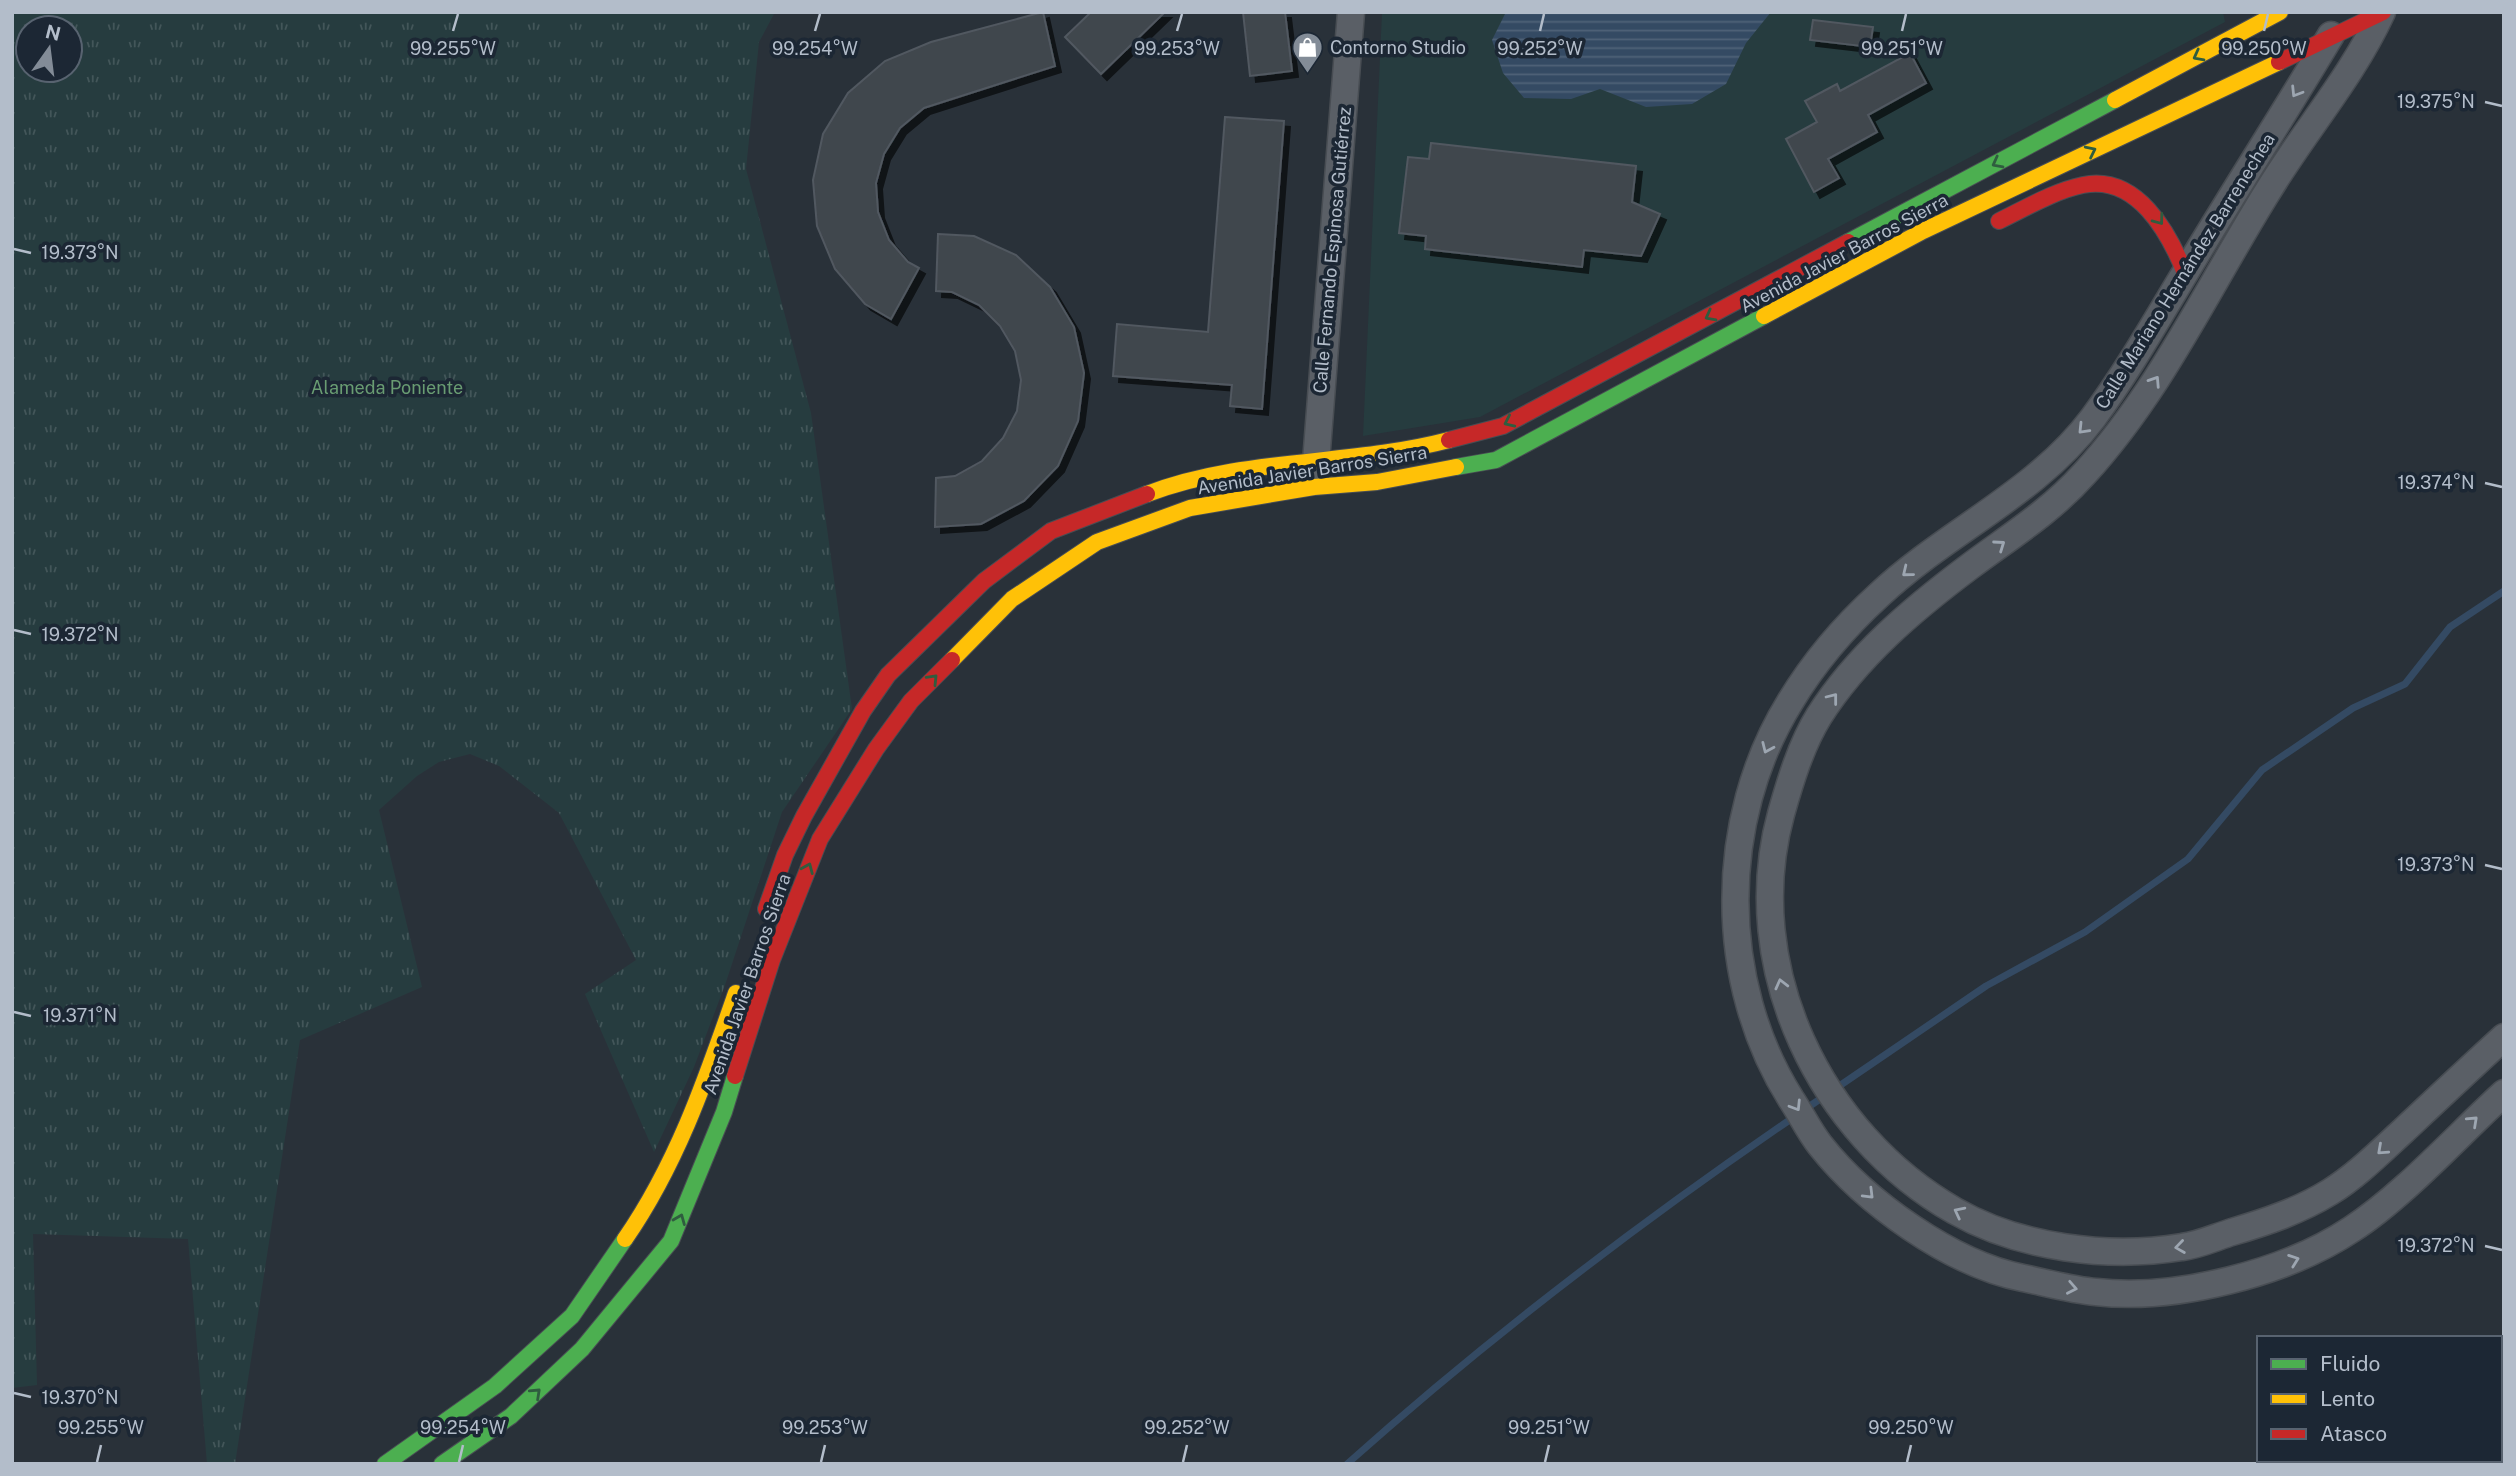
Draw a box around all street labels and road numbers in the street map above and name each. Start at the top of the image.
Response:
street label: Calle Fernando Espinosa Gutiérrez [1309,106,1355,394]
street label: Calle Mariano Hernández Barrenechea [2091,129,2279,413]
street label: Avenida Javier Barros Sierra [1736,189,1952,317]
street label: Avenida Javier Barros Sierra [1196,441,1428,499]
street label: Avenida Javier Barros Sierra [699,871,795,1097]

